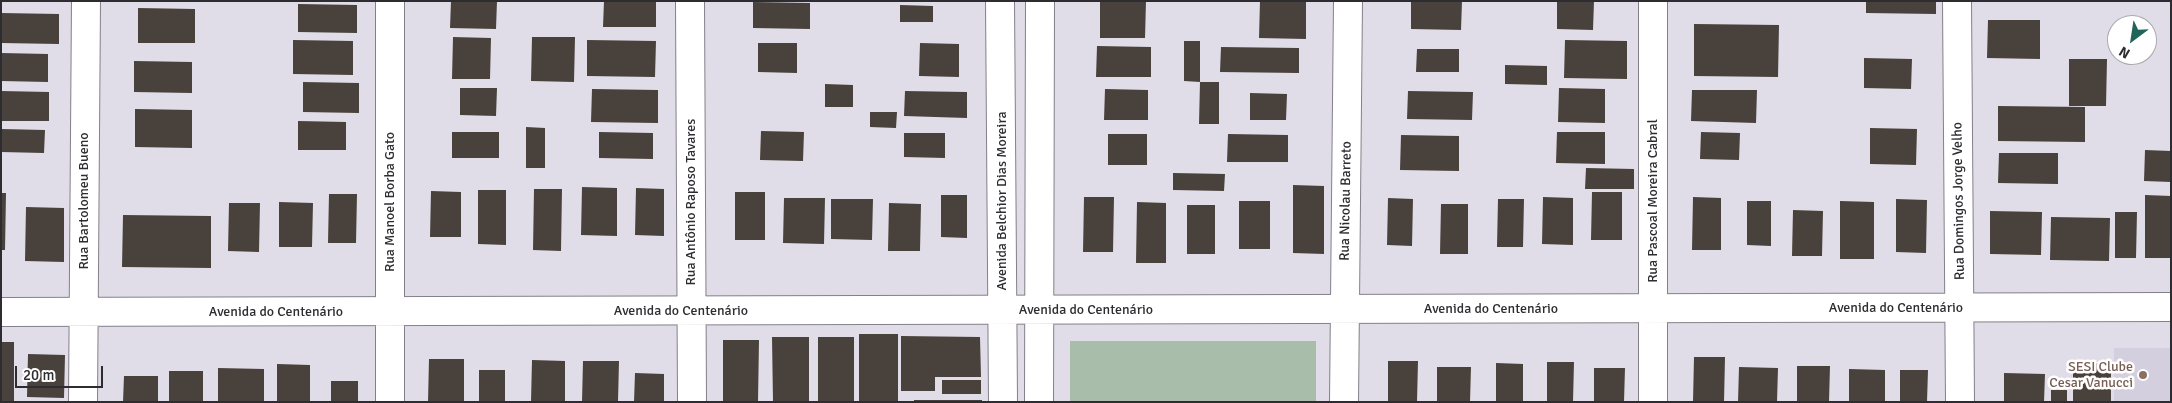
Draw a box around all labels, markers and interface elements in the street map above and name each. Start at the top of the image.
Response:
north arrow [2107,15,2157,65]
text: N [2116,43,2133,62]
street label: Avenida Belchior Dias Moreira [994,111,1010,291]
street label: Rua Antônio Raposo Tavares [683,119,699,285]
street label: Rua Pascoal Moreira Cabral [1645,119,1661,283]
street label: Rua Domingos Jorge Velho [1949,122,1969,280]
street label: Rua Bartolomeu Bueno [76,132,92,270]
street label: Rua Manoel Borba Gato [382,132,398,272]
street label: Rua Nicolau Barreto [1337,141,1355,261]
street label: Avenida do Centenário [1829,300,1963,316]
street label: Avenida do Centenário [1424,301,1558,317]
street label: Avenida do Centenário [1019,302,1153,318]
street label: Avenida do Centenário [614,303,748,319]
street label: Avenida do Centenário [209,304,343,320]
scale bar [18,356,105,388]
place label: SESI Clube Cesar Vanucci [2049,359,2133,392]
text: 20 m [23,366,54,384]
marker: SESI Clube Cesar Vanucci [2137,369,2149,381]

